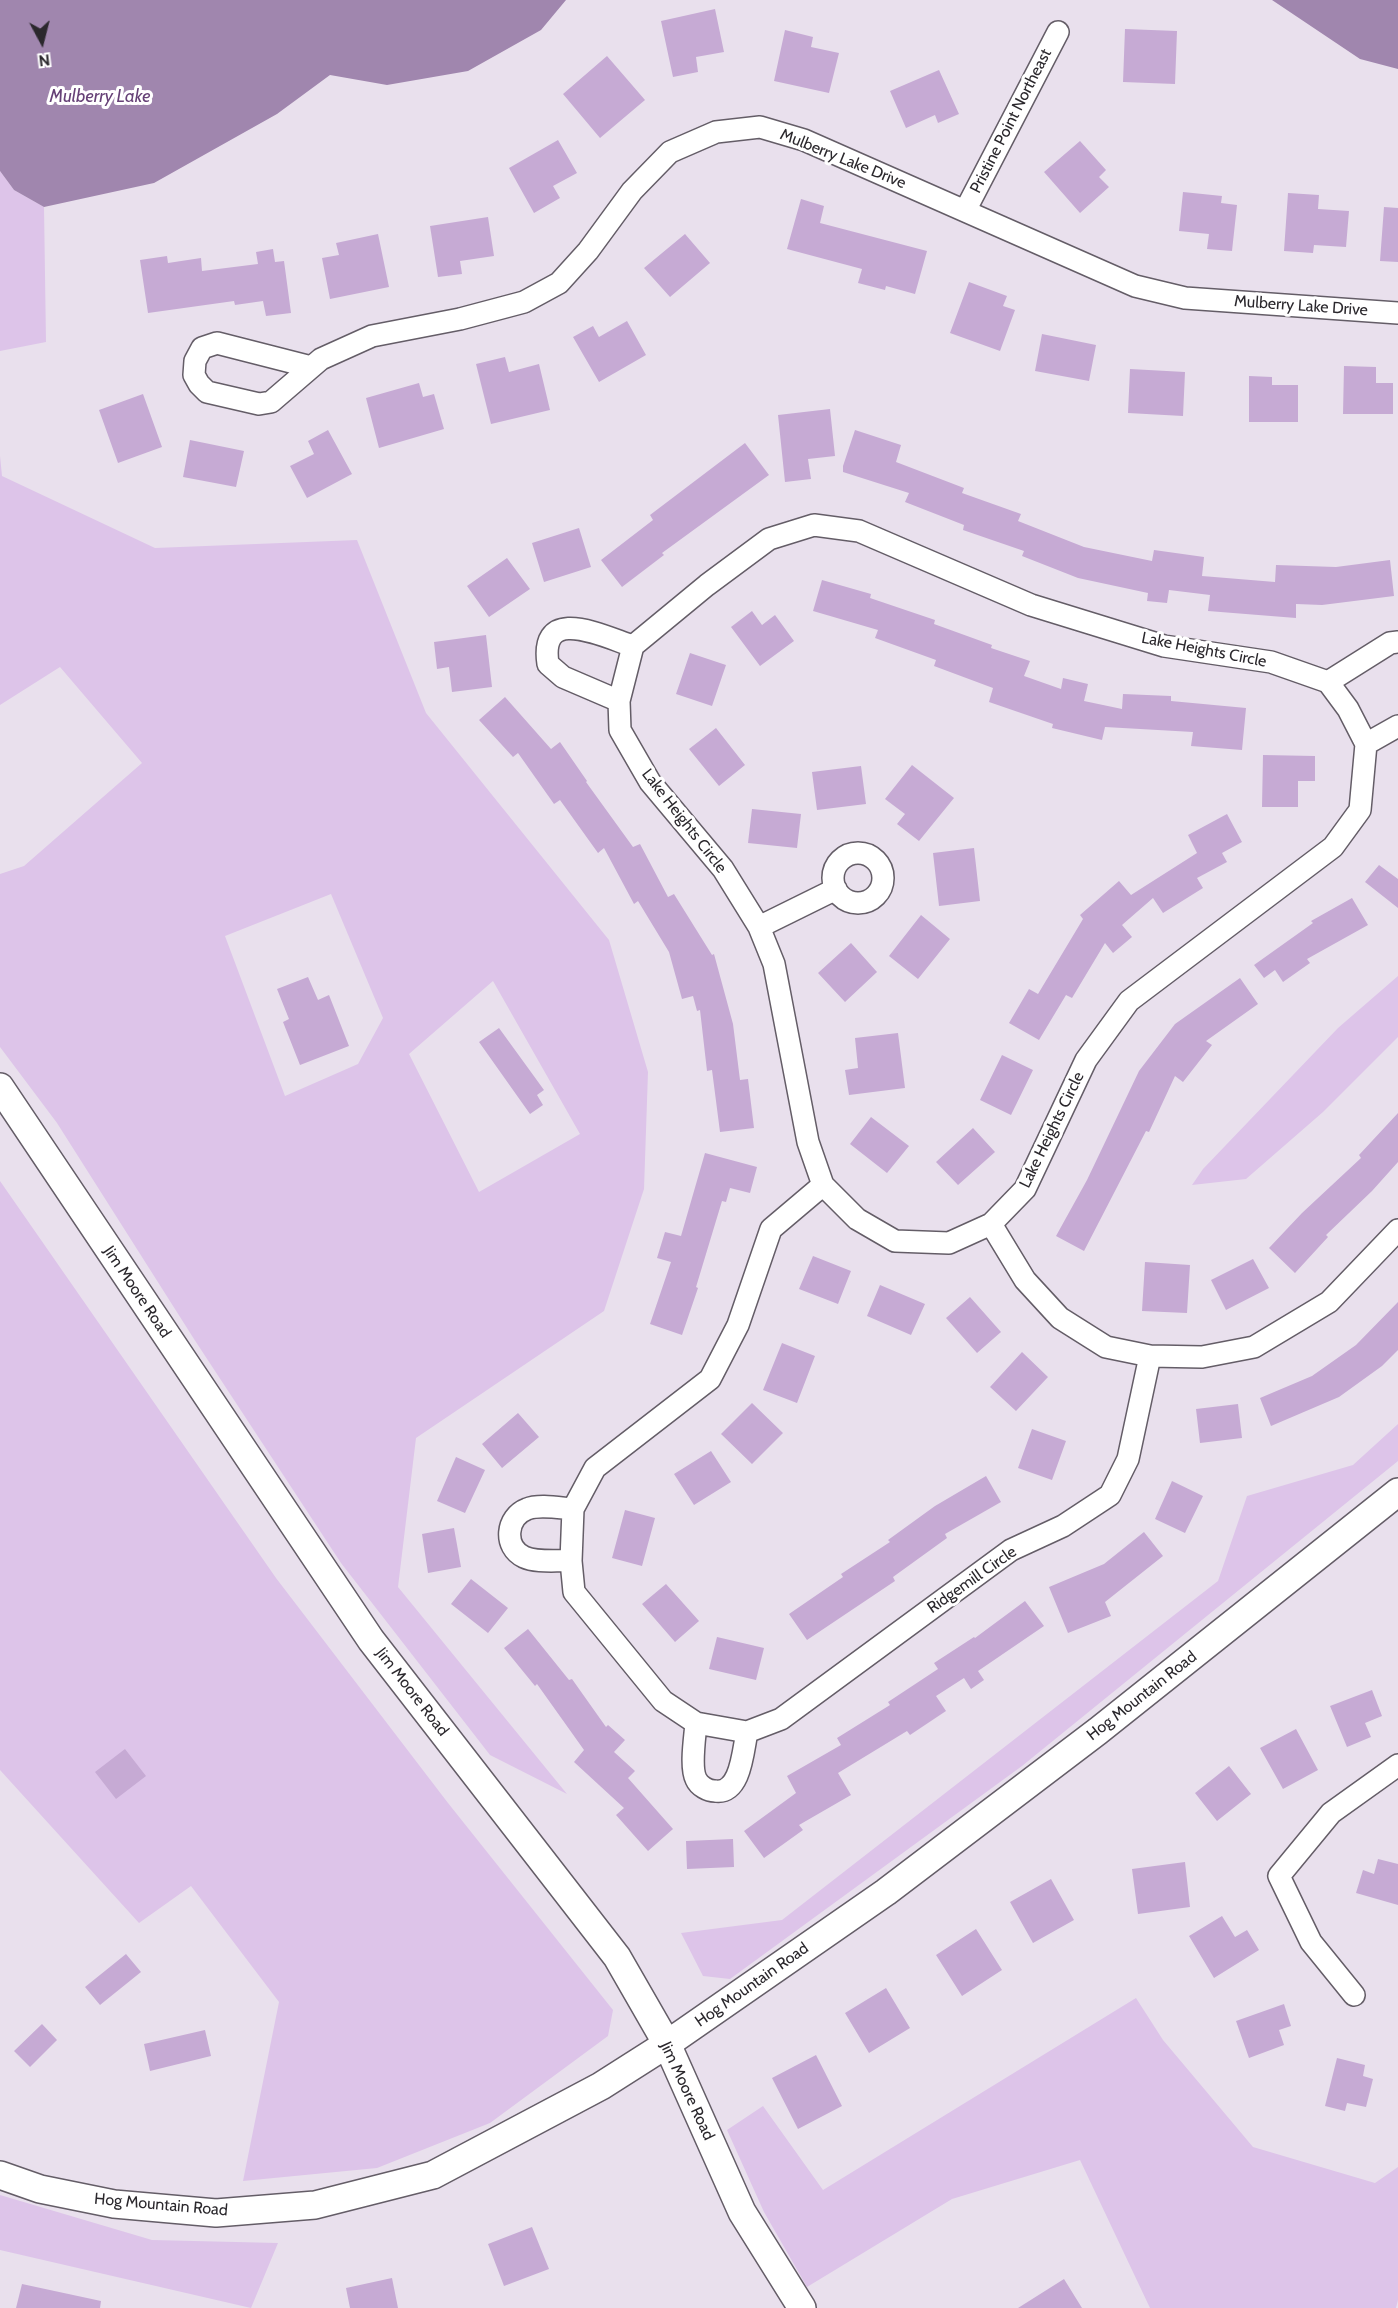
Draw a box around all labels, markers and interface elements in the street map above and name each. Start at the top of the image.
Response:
north arrow [12,12,72,72]
street label: Pristine Point Northeast [966,46,1056,196]
text: N [37,50,51,70]
water label: Mulberry Lake [50,86,150,108]
street label: Mulberry Lake Drive [777,125,909,193]
street label: Mulberry Lake Drive [1233,292,1369,320]
street label: Lake Heights Circle [1140,628,1268,672]
street label: Lake Heights Circle [637,765,731,877]
street label: Lake Heights Circle [1016,1069,1088,1191]
street label: Jim Moore Road [99,1242,175,1342]
street label: Ridgemill Circle [924,1542,1020,1618]
street label: Jim Moore Road [372,1644,452,1740]
street label: Hog Mountain Road [1083,1647,1201,1745]
street label: Hog Mountain Road [692,1939,812,2031]
street label: Jim Moore Road [656,2039,718,2143]
street label: Hog Mountain Road [93,2190,229,2220]

